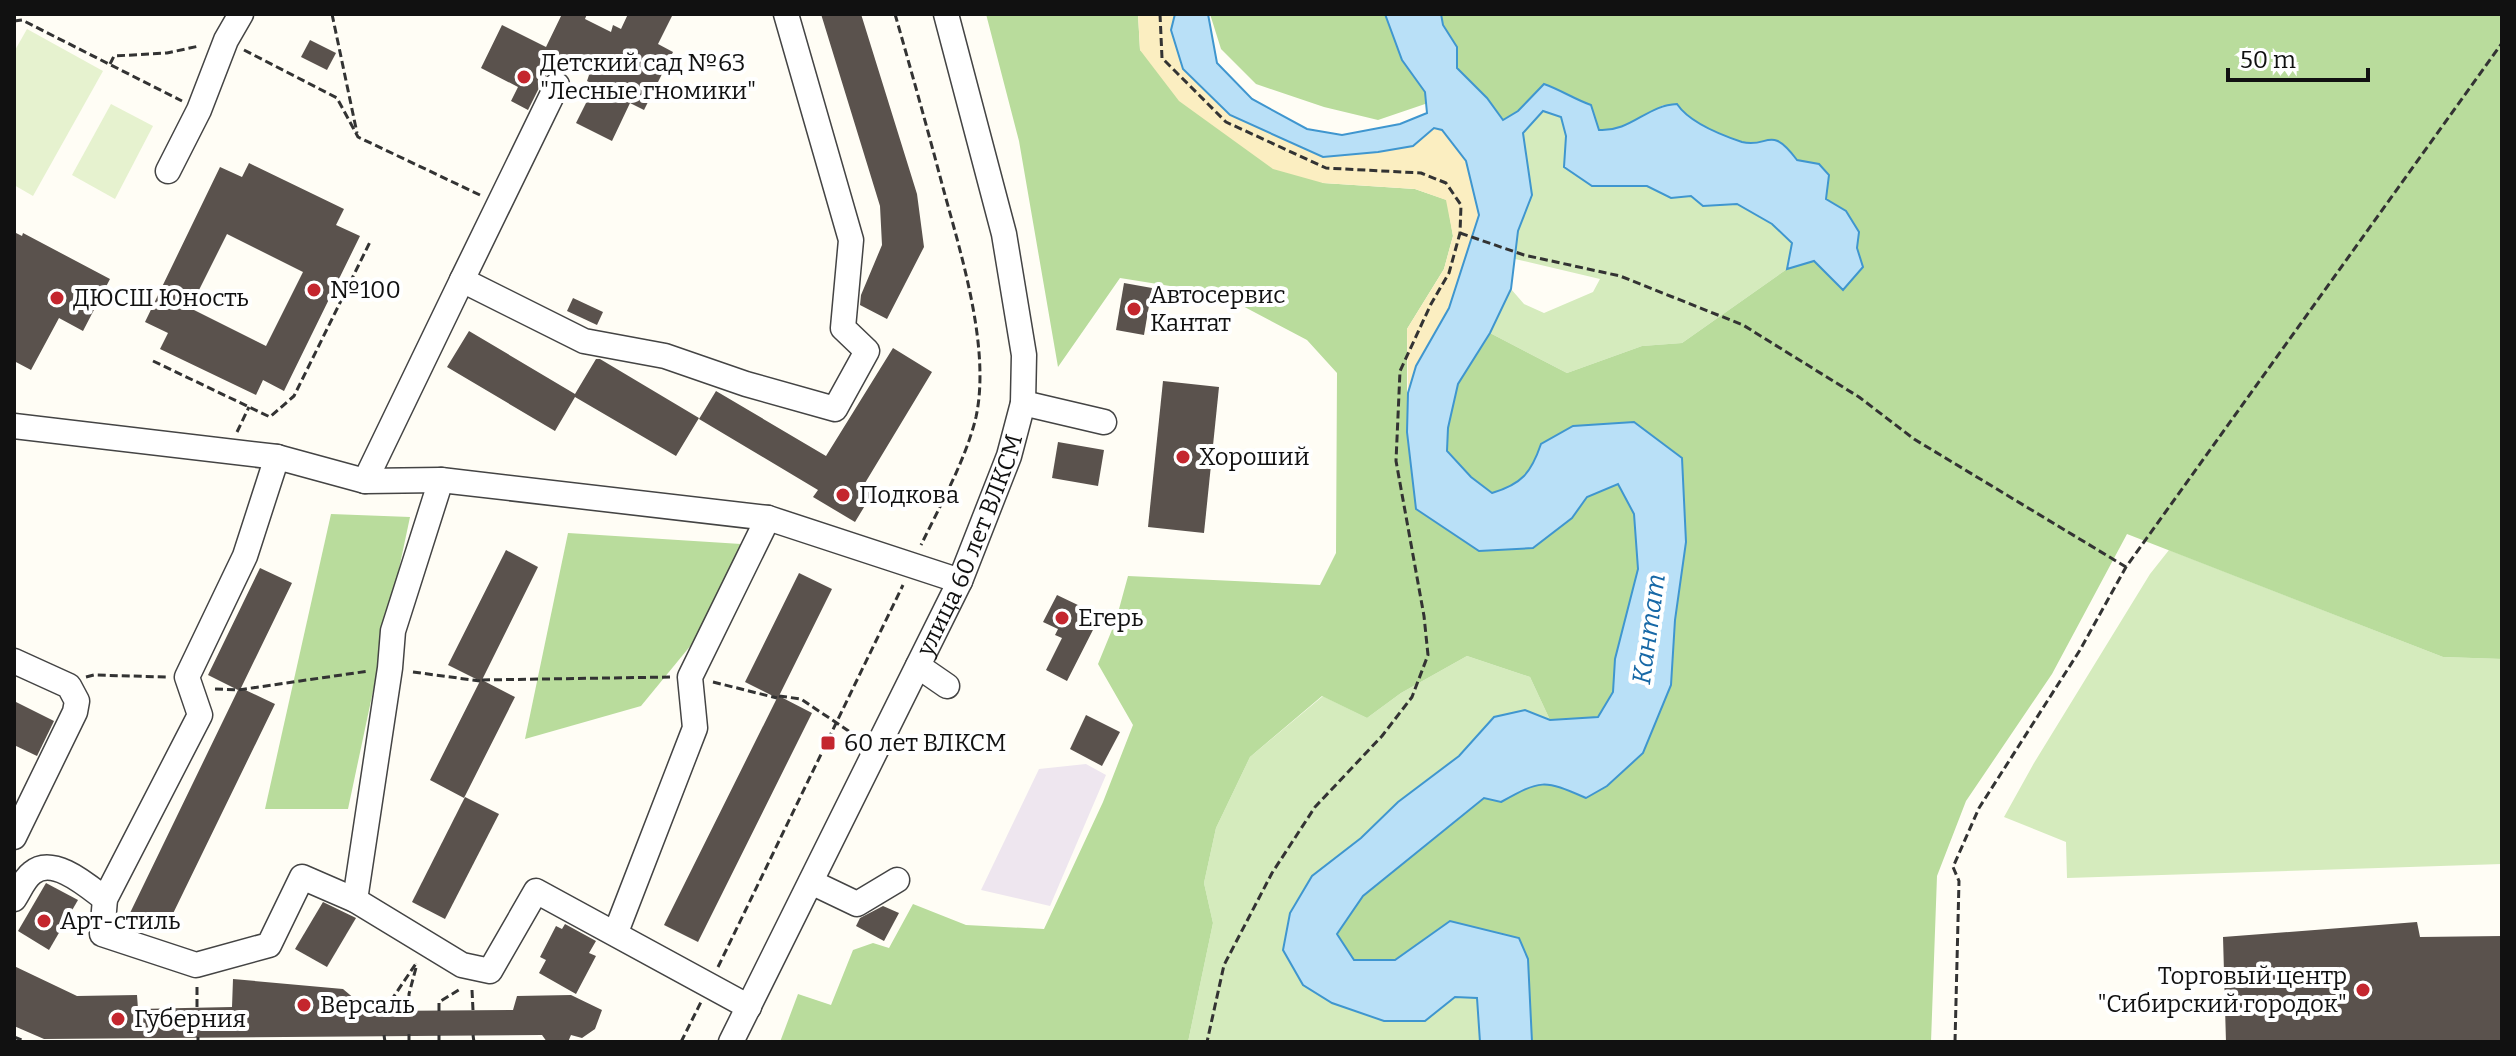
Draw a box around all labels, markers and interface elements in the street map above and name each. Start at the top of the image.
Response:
scale bar [2228,32,2368,82]
text: 50 m [2240,46,2296,74]
place label: Детский сад №63 "Лесные гномики" [540,49,756,105]
marker: Детский сад №63 "Лесные гномики" [515,68,533,86]
place label: №100 [330,276,401,304]
marker: №100 [305,281,323,299]
place label: Автосервис Кантат [1150,281,1286,337]
place label: ДЮСШ Юность [73,284,249,312]
marker: ДЮСШ Юность [48,289,66,307]
marker: Автосервис Кантат [1125,300,1143,318]
street label: улица 60 лет ВЛКСМ [911,431,1028,661]
place label: Хороший [1199,443,1310,471]
marker: Хороший [1174,448,1192,466]
place label: Подкова [859,481,959,509]
marker: Подкова [834,486,852,504]
water label: Кантат [1626,572,1672,686]
place label: Егерь [1078,604,1143,632]
marker: Егерь [1053,609,1071,627]
place label: 60 лет ВЛКСМ [844,729,1006,757]
marker: 60 лет ВЛКСМ [819,734,837,752]
place label: Арт-стиль [60,907,180,935]
marker: Арт-стиль [35,912,53,930]
place label: Торговый центр "Сибирский городок" [2098,962,2347,1018]
marker: Торговый центр "Сибирский городок" [2354,981,2372,999]
place label: Версаль [320,991,415,1019]
marker: Версаль [295,996,313,1014]
place label: Губерния [134,1005,246,1033]
marker: Губерния [109,1010,127,1028]

